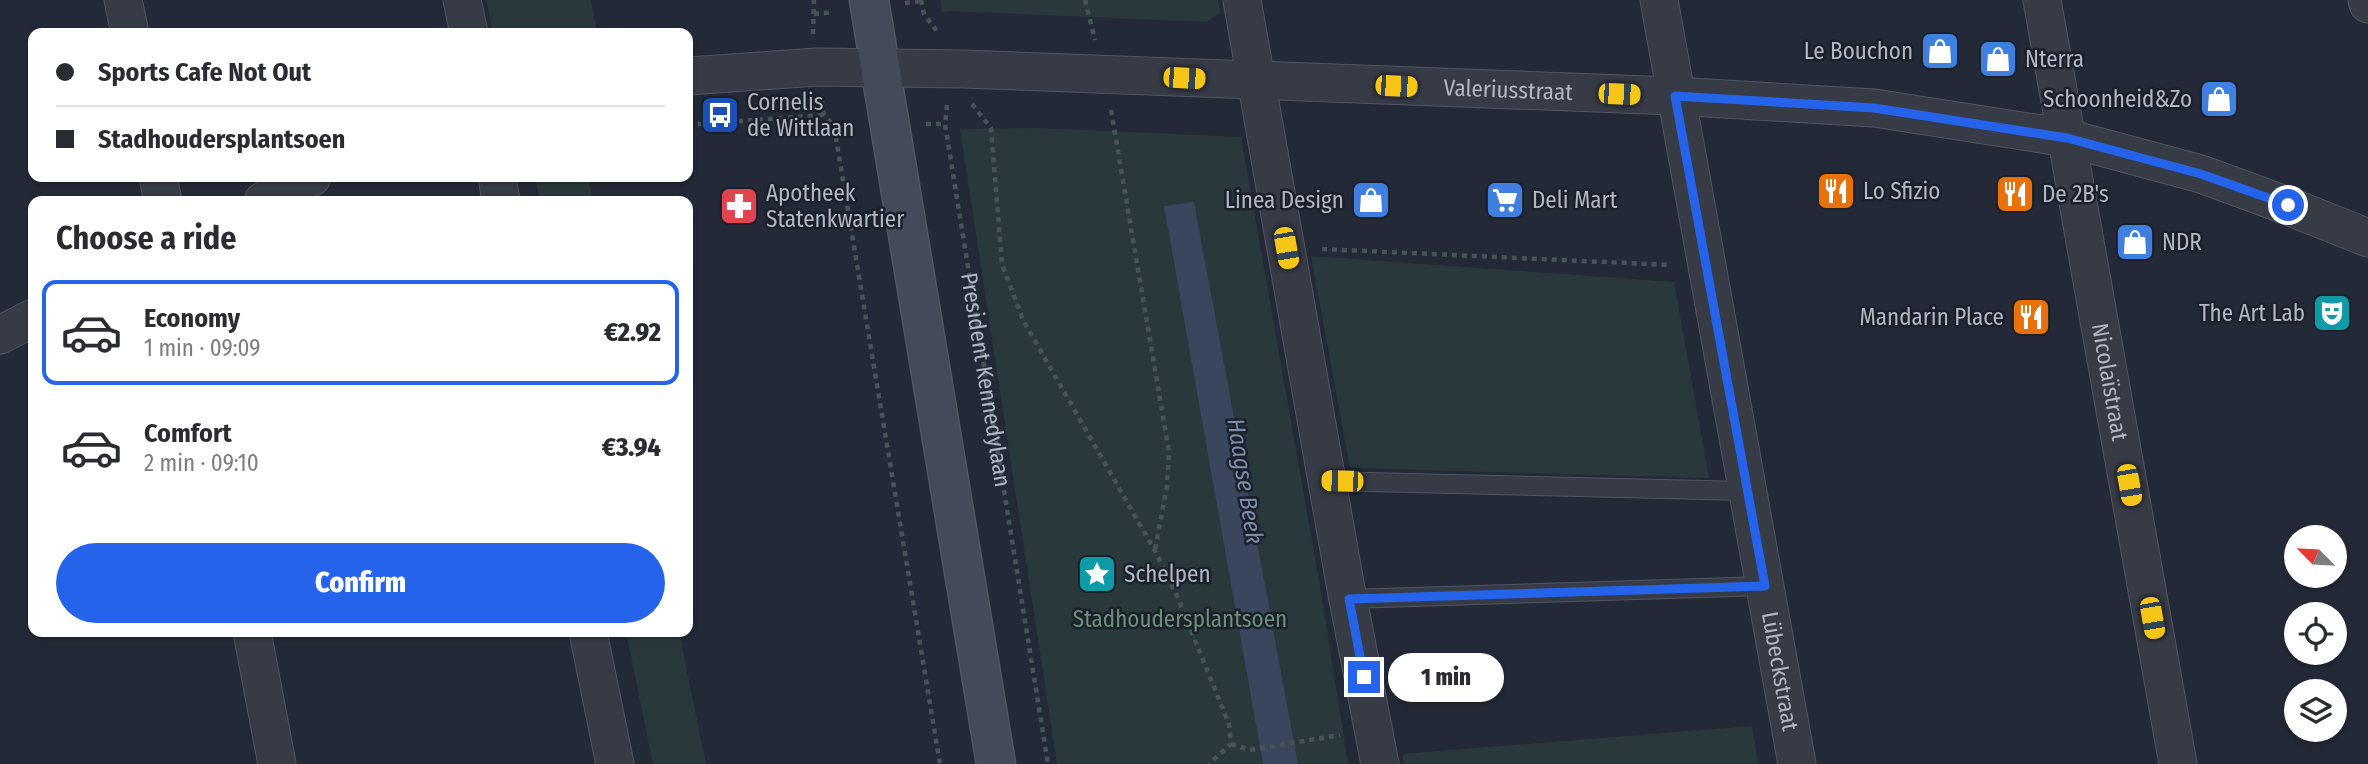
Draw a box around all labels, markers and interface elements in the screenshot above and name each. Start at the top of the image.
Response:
shop icon: Le Bouchon [1919,30,1961,72]
place label: Le Bouchon [1804,37,1913,65]
shop icon: Nterra [1977,38,2019,80]
place label: Nterra [2025,45,2084,73]
text: Sports Cafe Not Out [98,57,311,88]
car [1163,66,1206,90]
street label: Valeriusstraat [1443,73,1574,106]
car [1375,75,1418,97]
shop icon: Schoonheid&Zo [2198,78,2240,120]
car [1598,83,1641,105]
place label: Schoonheid&Zo [2043,85,2192,113]
place label: Cornelis de Wittlaan [747,88,854,142]
bus stop icon: Cornelis de Wittlaan [699,94,741,136]
text: Stadhoudersplantsoen [98,124,345,155]
restaurant icon: Lo Sfizio [1815,170,1857,212]
restaurant icon: De 2B's [1994,173,2036,215]
place label: Lo Sfizio [1863,177,1940,205]
place label: Apotheek Statenkwartier [766,179,904,233]
shop icon: Linea Design [1350,179,1392,221]
supermarket icon: Deli Mart [1484,179,1526,221]
place label: De 2B's [2042,180,2109,208]
pharmacy icon: Apotheek Statenkwartier [718,185,760,227]
place label: Linea Design [1225,186,1344,214]
place label: Deli Mart [1532,186,1618,214]
route start [2272,189,2304,221]
text: Choose a ride [56,219,237,257]
shop icon: NDR [2114,221,2156,263]
car [1273,225,1300,271]
place label: NDR [2162,228,2202,256]
street label: President Kennedylaan [955,270,1017,489]
theatre icon: The Art Lab [2311,292,2353,334]
restaurant icon: Mandarin Place [2010,296,2052,338]
place label: The Art Lab [2199,299,2305,327]
icon: car [60,301,123,364]
text: Economy [144,303,240,334]
place label: Mandarin Place [1860,303,2004,331]
text: €2.92 [604,317,661,348]
street label: Nicolaïstraat [2086,321,2134,443]
text: 1 min · 09:09 [144,334,261,362]
icon: car [60,416,123,479]
water label: Haagse Beek [1221,416,1269,546]
text: Comfort [144,418,232,449]
text: €3.94 [602,432,661,463]
text: 2 min · 09:10 [144,449,259,477]
car [2116,462,2143,508]
car [1321,470,1364,492]
north arrow [2284,525,2347,588]
map controls [2284,525,2347,742]
button: Confirm [56,543,665,623]
place icon: Schelpen [1076,553,1118,595]
place label: Schelpen [1124,560,1211,588]
car [2139,595,2166,641]
button: locate [2284,602,2347,665]
park label: Stadhoudersplantsoen [1073,605,1287,633]
street label: Lübeckstraat [1756,609,1805,733]
callout: 1 min [1388,652,1504,702]
route end [1348,661,1380,693]
text: 1 min [1421,663,1471,691]
button: layers [2284,679,2347,742]

